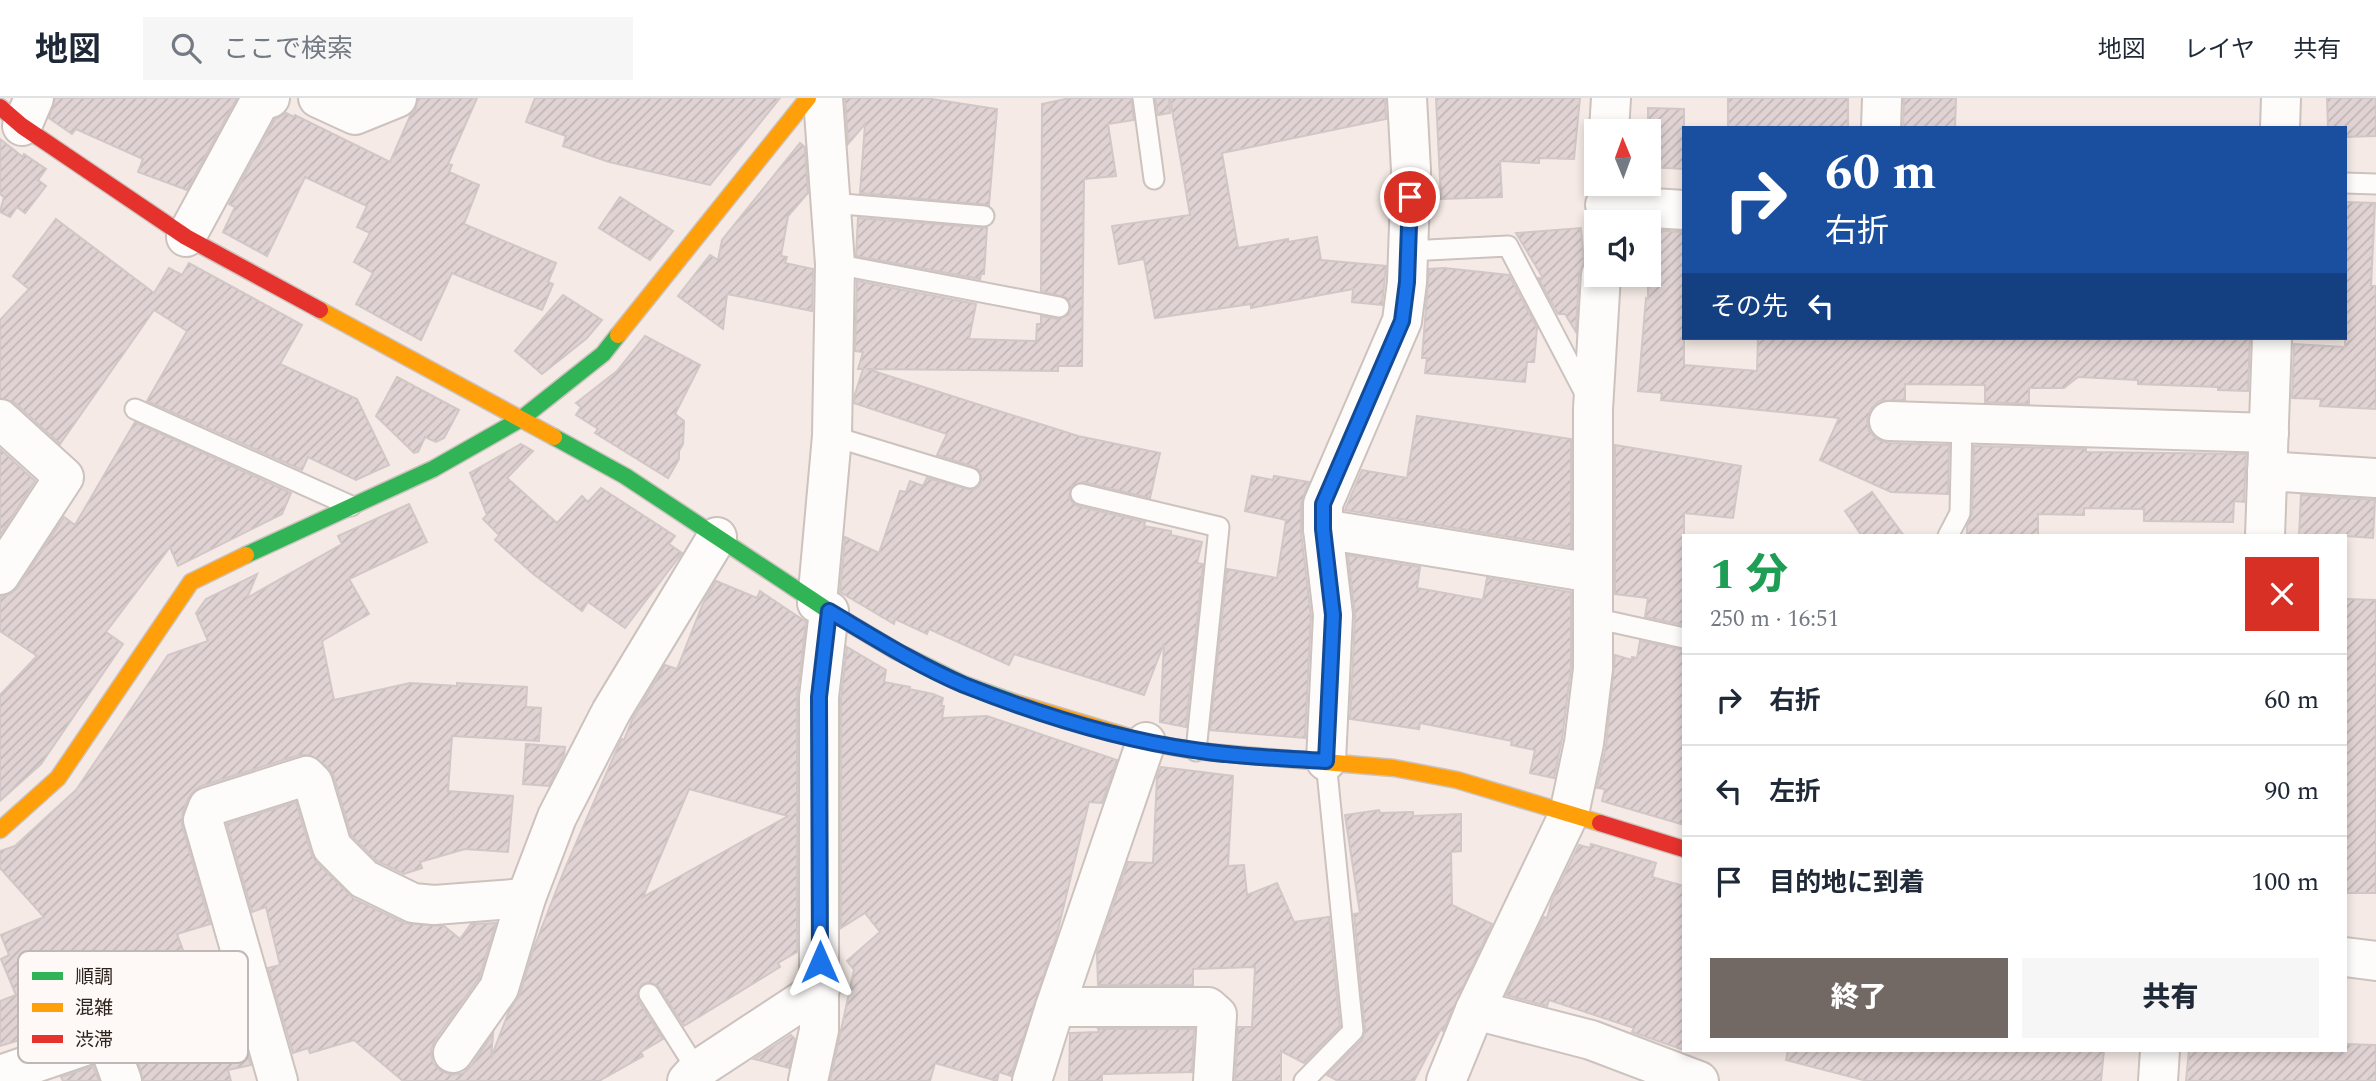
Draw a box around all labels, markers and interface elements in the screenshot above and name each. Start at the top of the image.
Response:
search box [143,17,633,80]
text: 地図 [35,25,101,75]
icon: search [167,29,205,67]
text: ここで検索 [223,29,353,69]
text: 地図 [2098,32,2146,68]
text: レイヤ [2184,32,2255,68]
text: 共有 [2293,32,2341,68]
north arrow [1584,119,1661,196]
map controls [1584,119,1661,287]
text: 60 m [1825,136,1936,211]
icon: right [1710,154,1801,245]
pin [1380,167,1440,227]
icon: arrive [1391,178,1429,216]
text: 右折 [1825,207,1889,256]
button: sound [1584,210,1661,287]
text: その先 [1710,287,1788,327]
icon: left [1802,287,1840,325]
text: 1 分 [1710,544,1788,607]
button: close [2245,557,2319,631]
text: 250 m · 16:51 [1710,602,1839,637]
text: 60 m [2264,680,2319,720]
icon: right [1710,681,1748,719]
text: 右折 [1769,681,1821,721]
text: 90 m [2264,771,2319,811]
icon: left [1710,772,1748,810]
text: 左折 [1769,772,1821,812]
text: 100 m [2251,862,2319,902]
icon: arrive [1710,863,1748,901]
text: 目的地に到着 [1769,863,1925,903]
position arrow [783,925,857,999]
legend [18,951,248,1063]
button: 終了 [1710,958,2008,1038]
button: 共有 [2022,958,2319,1038]
text: 順調 [75,963,113,992]
text: 混雑 [75,994,113,1023]
text: 渋滞 [75,1026,113,1055]

